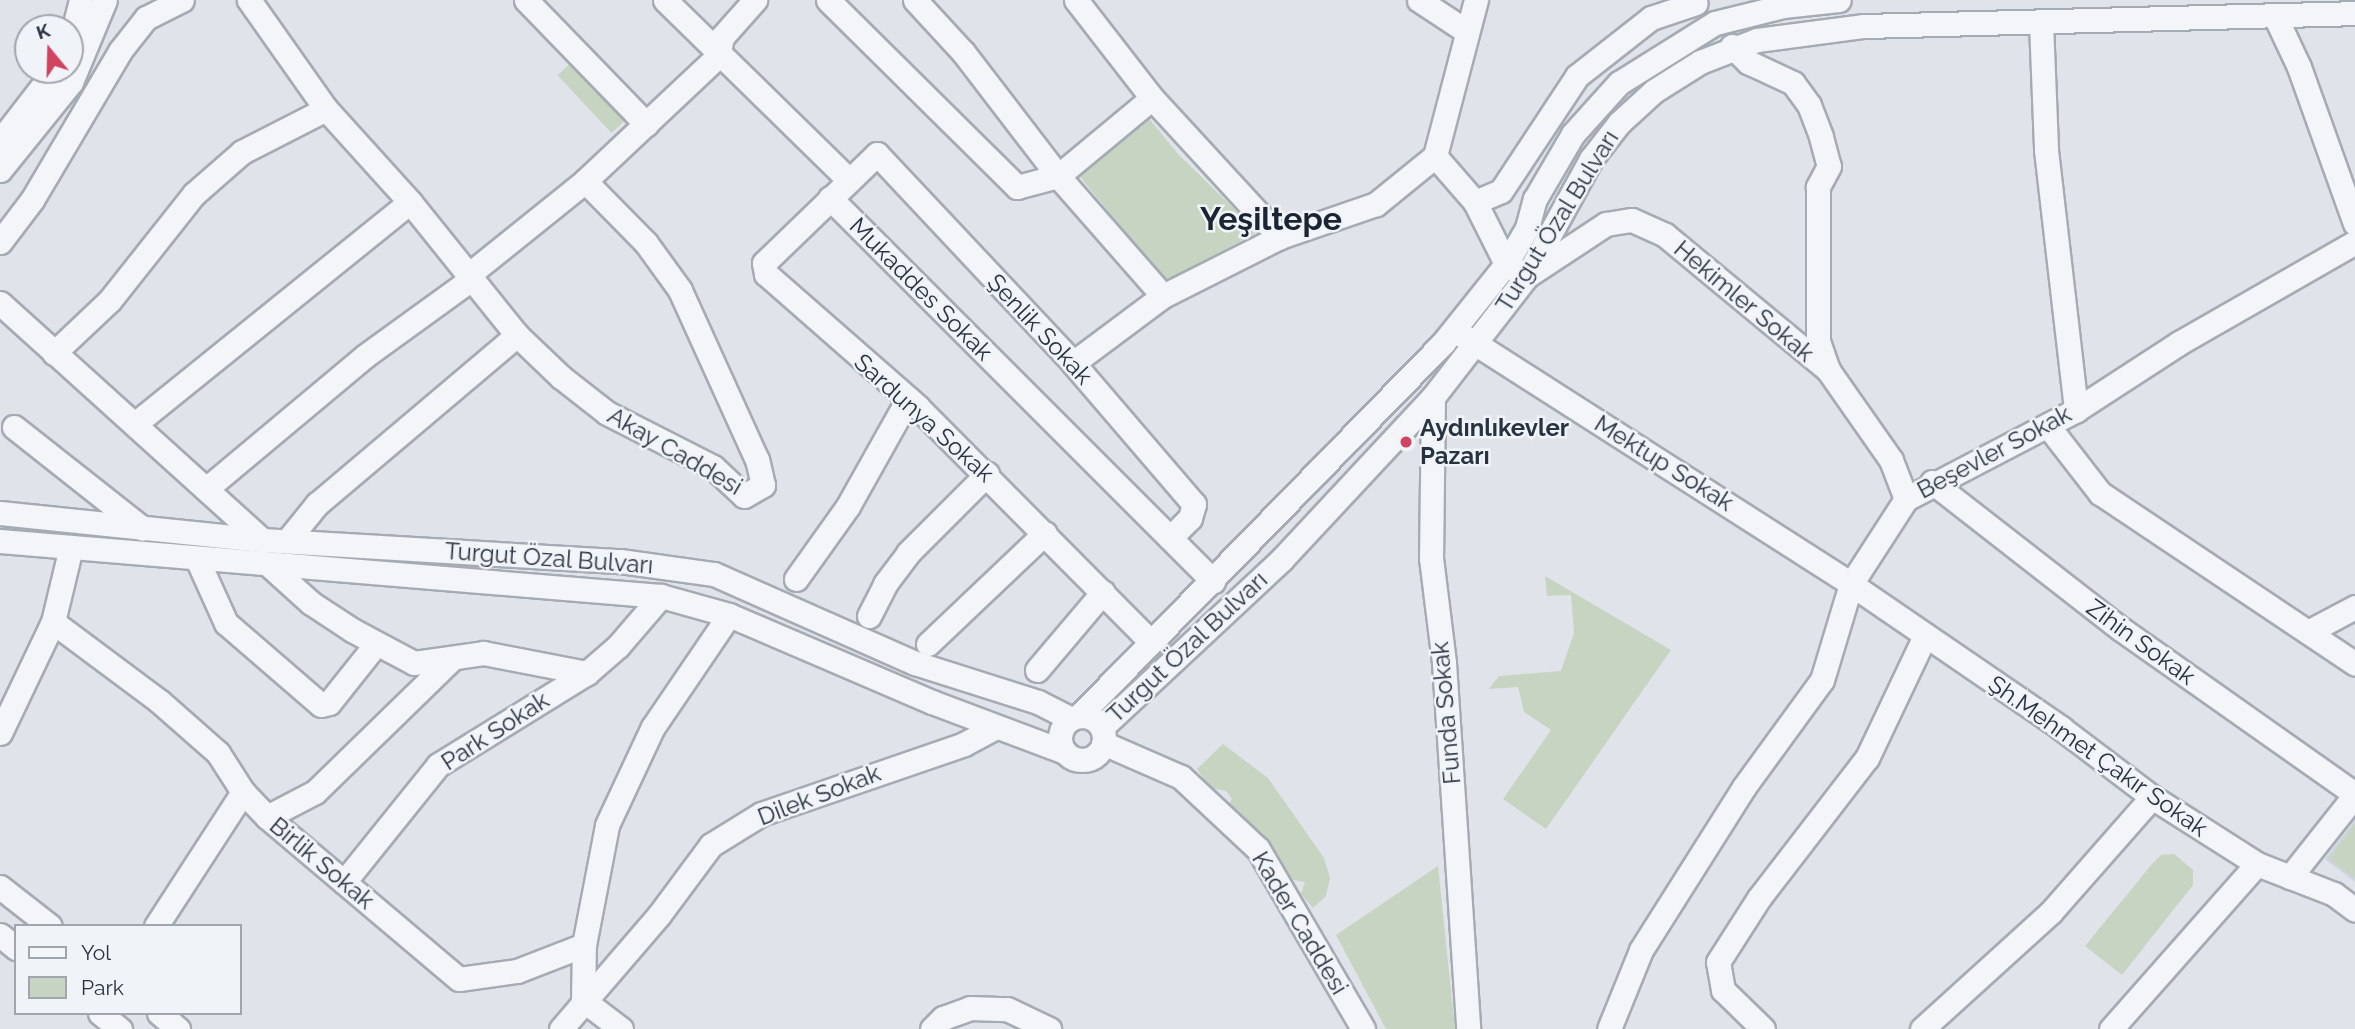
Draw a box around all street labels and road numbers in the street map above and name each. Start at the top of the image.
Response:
street label: Turgut Özal Bulvarı [1489,125,1625,317]
street label: Mukaddes Sokak [844,212,998,366]
street label: Hekimler Sokak [1668,234,1820,368]
street label: Şenlik Sokak [982,268,1098,390]
street label: Sardunya Sokak [848,348,1000,488]
street label: Beşevler Sokak [1912,399,2076,505]
street label: Akay Caddesi [602,401,748,501]
street label: Mektup Sokak [1589,409,1739,517]
street label: Turgut Özal Bulvarı [444,536,654,580]
street label: Turgut Özal Bulvarı [1101,565,1273,729]
street label: Zihin Sokak [2081,593,2201,691]
street label: Funda Sokak [1425,640,1467,786]
street label: Şh.Mehmet Çakır Sokak [1983,669,2213,843]
street label: Park Sokak [436,686,554,776]
street label: Dilek Sokak [754,758,884,832]
street label: Birlik Sokak [264,811,380,915]
street label: Kader Caddesi [1246,846,1354,1000]

